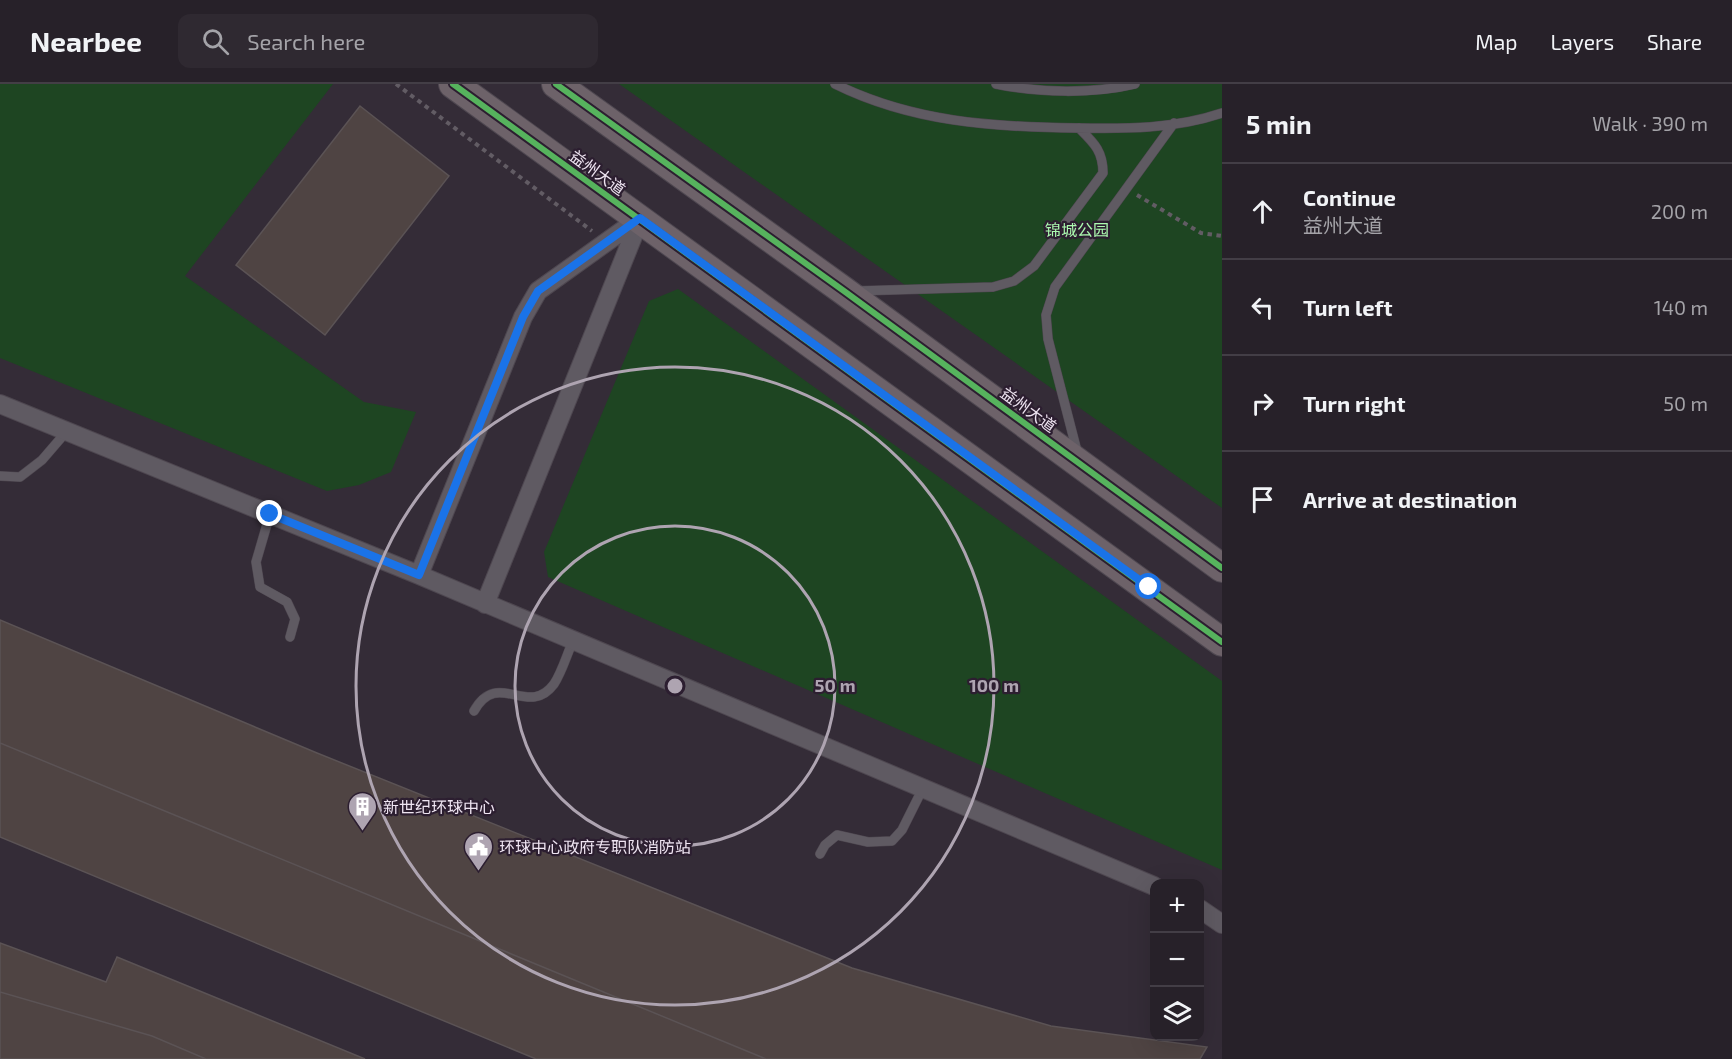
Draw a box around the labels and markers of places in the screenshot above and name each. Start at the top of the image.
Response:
centre of rings [665,676,685,696]
building icon: 新世纪环球中心 [346,790,378,832]
place label: 新世纪环球中心 [383,797,495,816]
public building icon: 环球中心政府专职队消防站 [462,830,494,872]
place label: 环球中心政府专职队消防站 [499,837,691,856]

